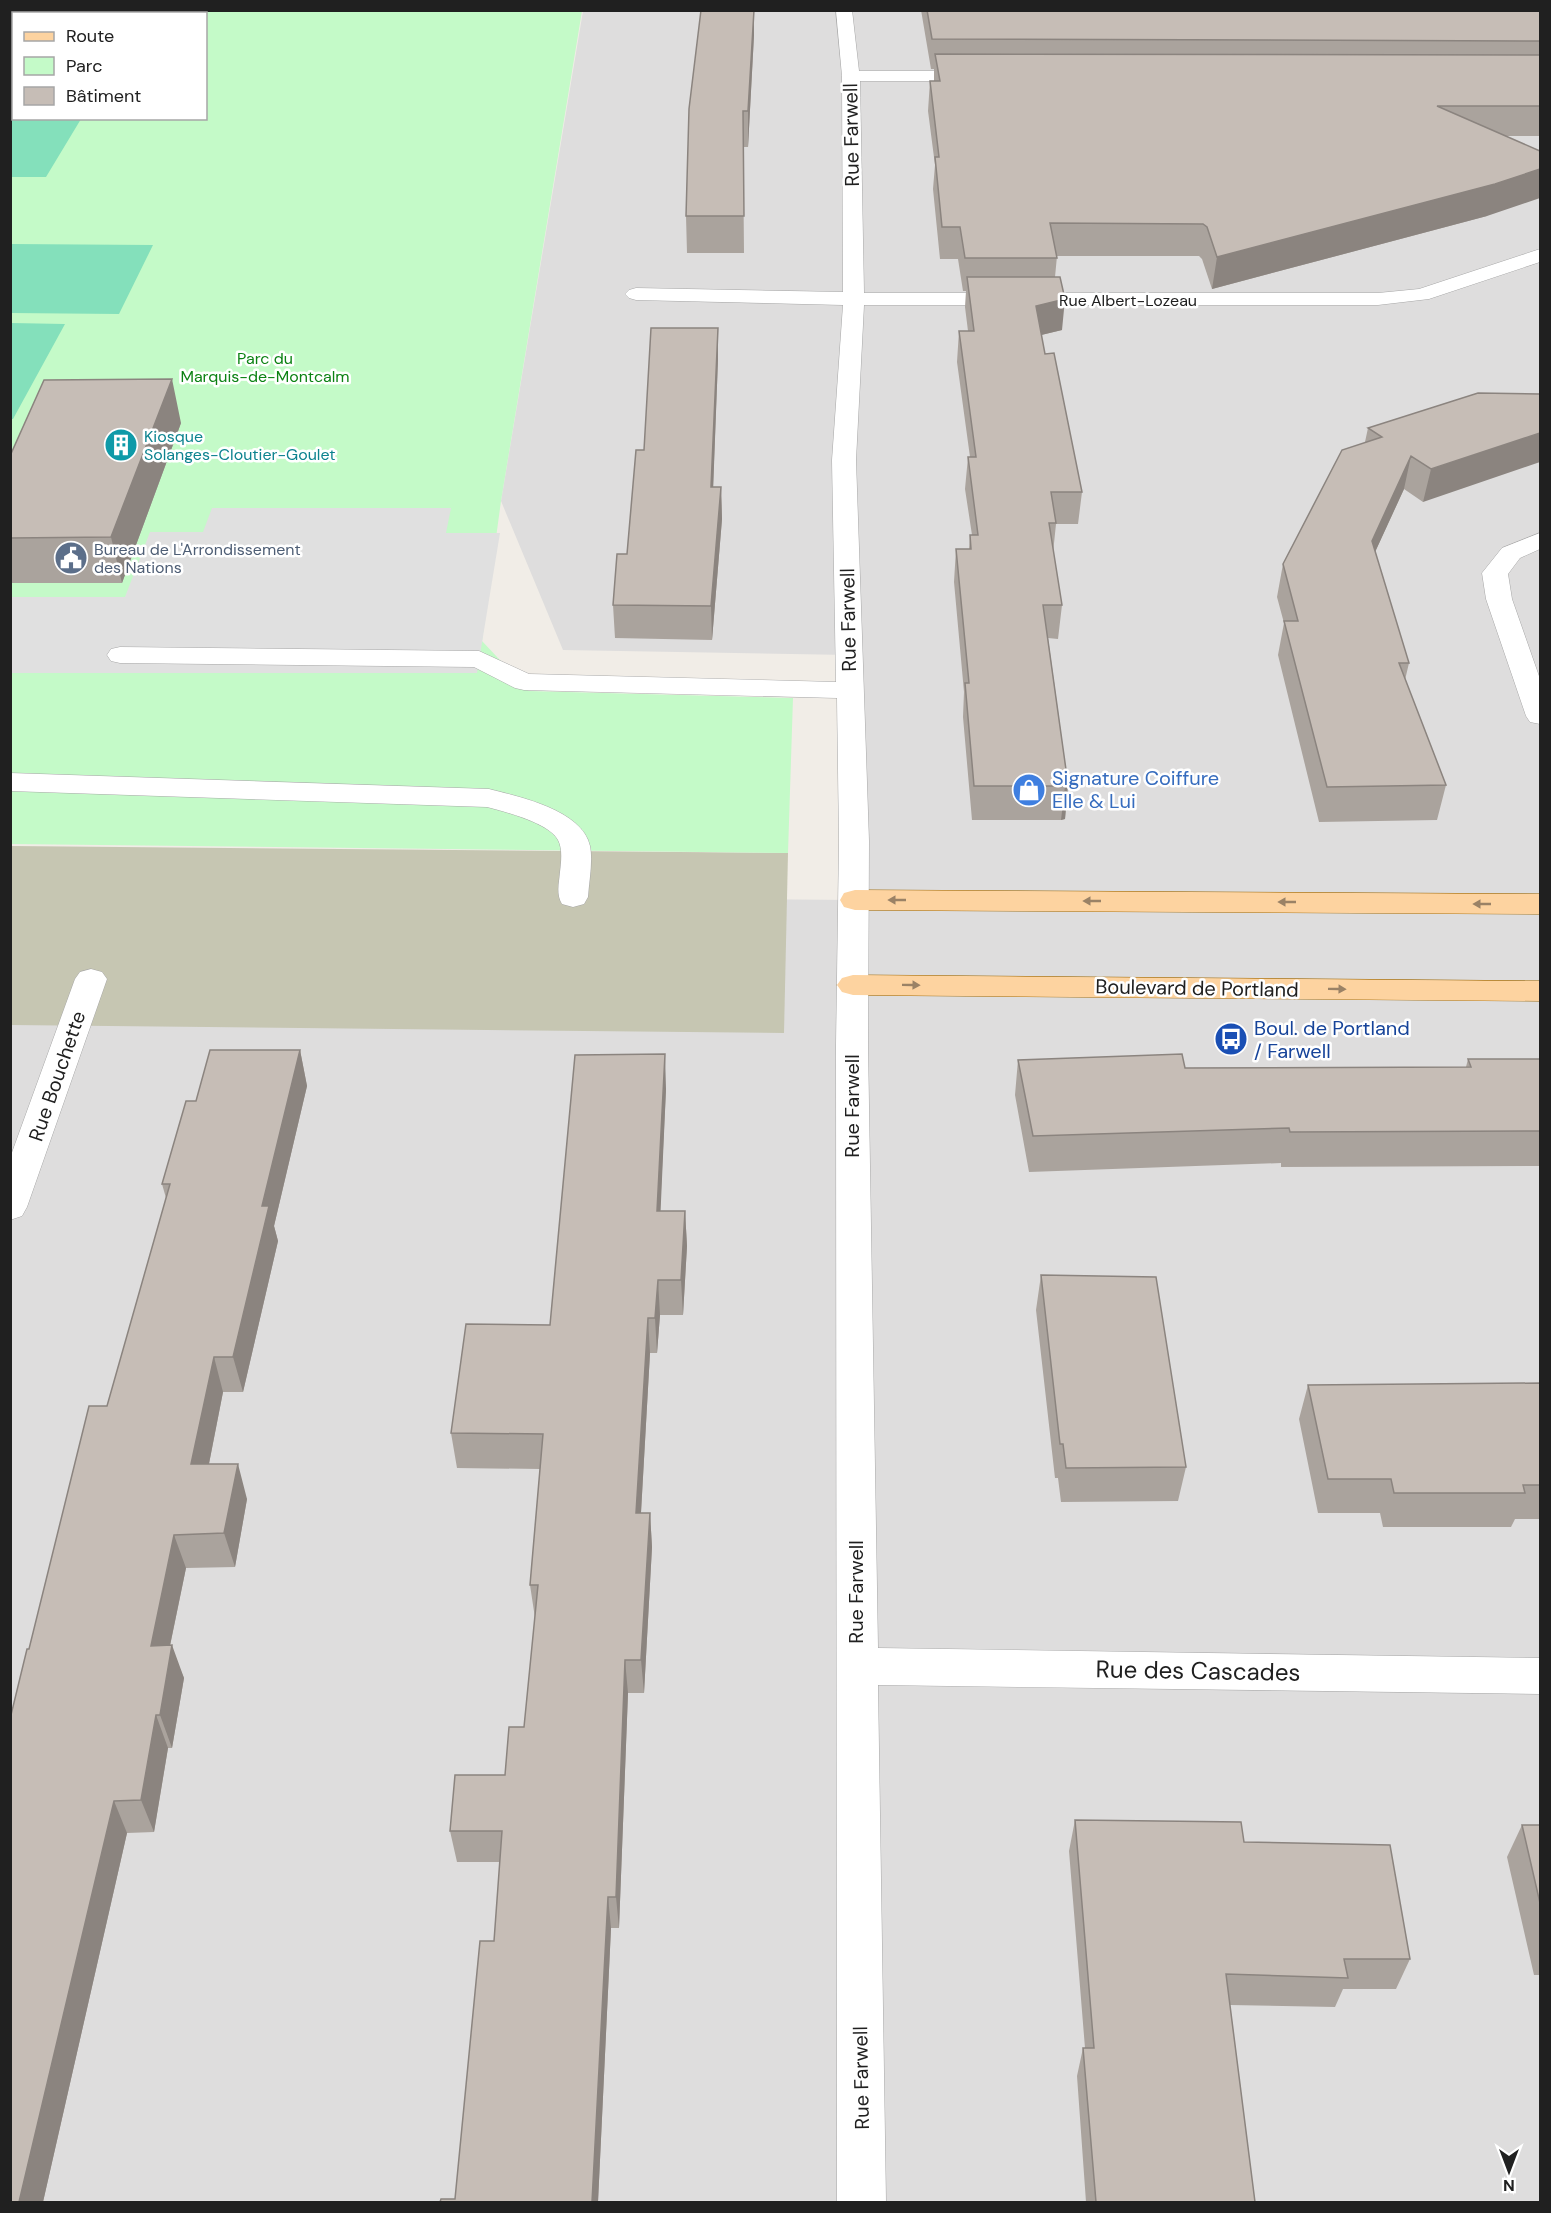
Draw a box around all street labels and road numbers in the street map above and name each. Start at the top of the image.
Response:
street label: Rue Farwell [837,83,865,187]
street label: Rue Albert-Lozeau [1059,290,1197,311]
street label: Rue Farwell [834,568,862,672]
street label: Boulevard de Portland [1095,973,1299,1003]
street label: Rue Bouchette [23,1007,91,1145]
street label: Rue Farwell [839,1054,865,1158]
street label: Rue Farwell [843,1540,869,1644]
street label: Rue des Cascades [1095,1653,1301,1688]
street label: Rue Farwell [847,2026,875,2130]

